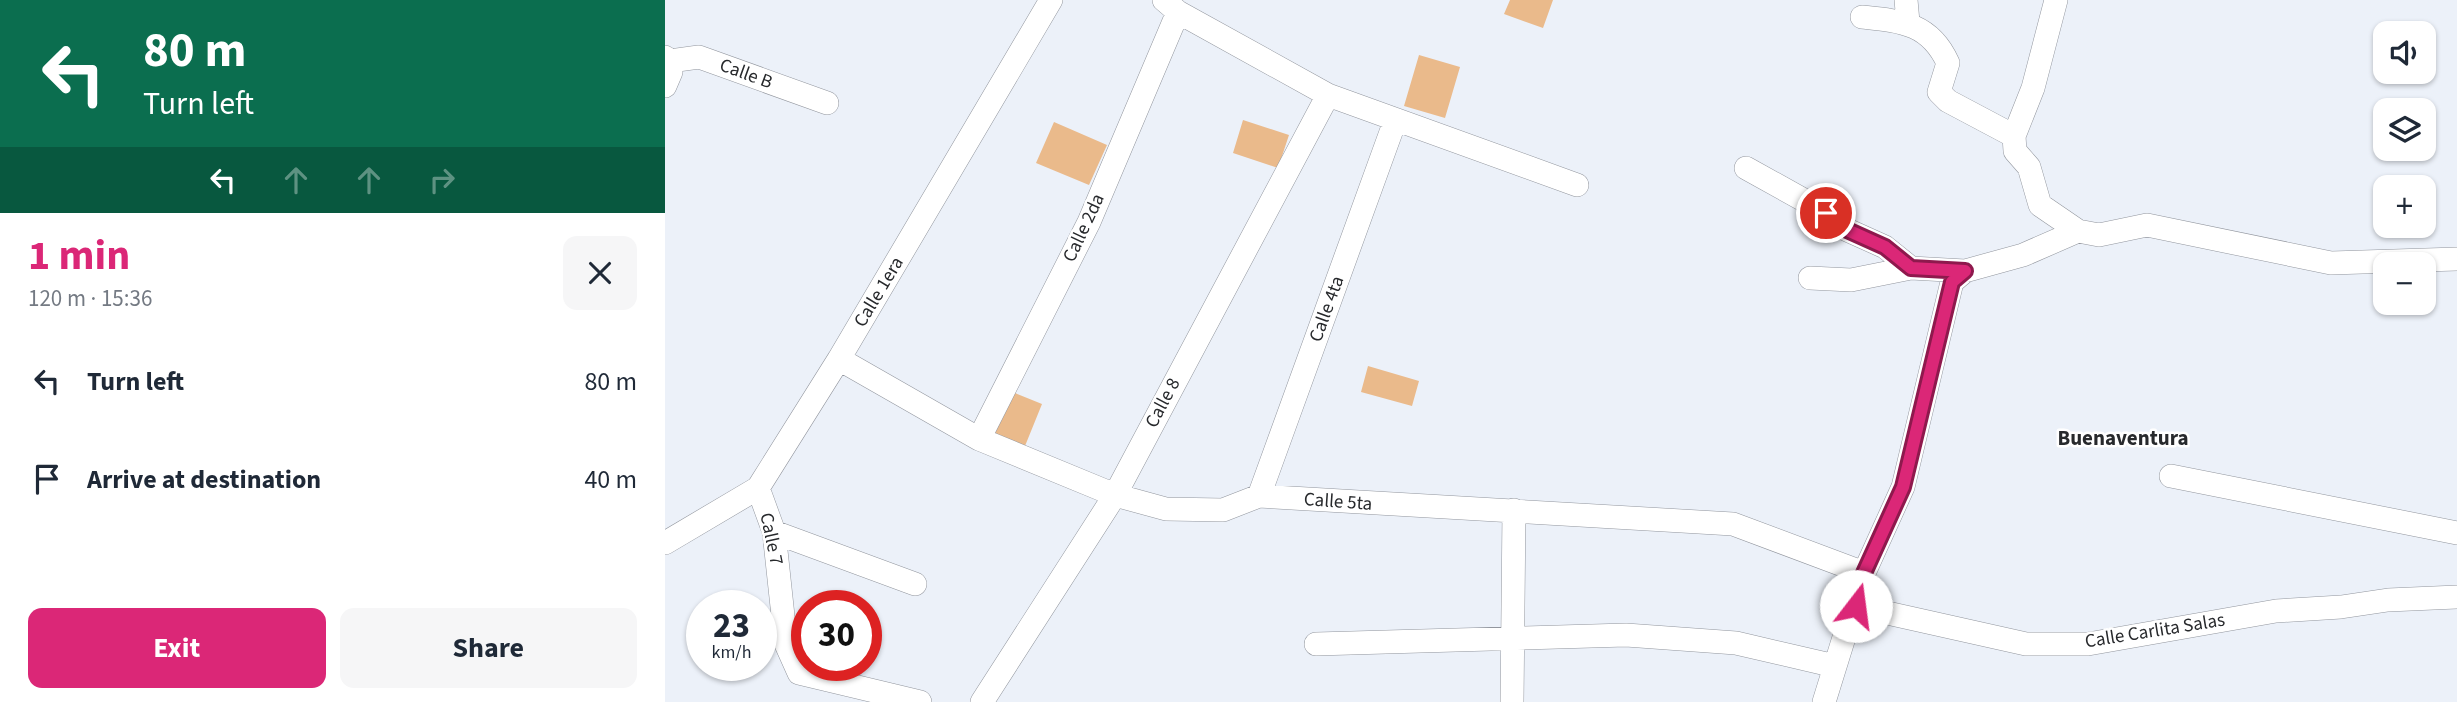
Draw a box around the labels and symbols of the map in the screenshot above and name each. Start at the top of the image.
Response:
street label: Calle B [716,52,776,96]
pin [1796,183,1856,243]
street label: Calle 2da [1056,189,1112,267]
street label: Calle 1era [847,252,911,332]
street label: Calle 4ta [1303,272,1351,346]
street label: Calle 8 [1139,373,1187,433]
district label: Buenaventura [2057,423,2189,453]
street label: Calle 5ta [1303,486,1373,518]
street label: Calle 7 [752,510,790,568]
position arrow [1819,569,1893,643]
speed limit sign: 30 [791,590,882,681]
street label: Calle Carlita Salas [2083,607,2227,655]

